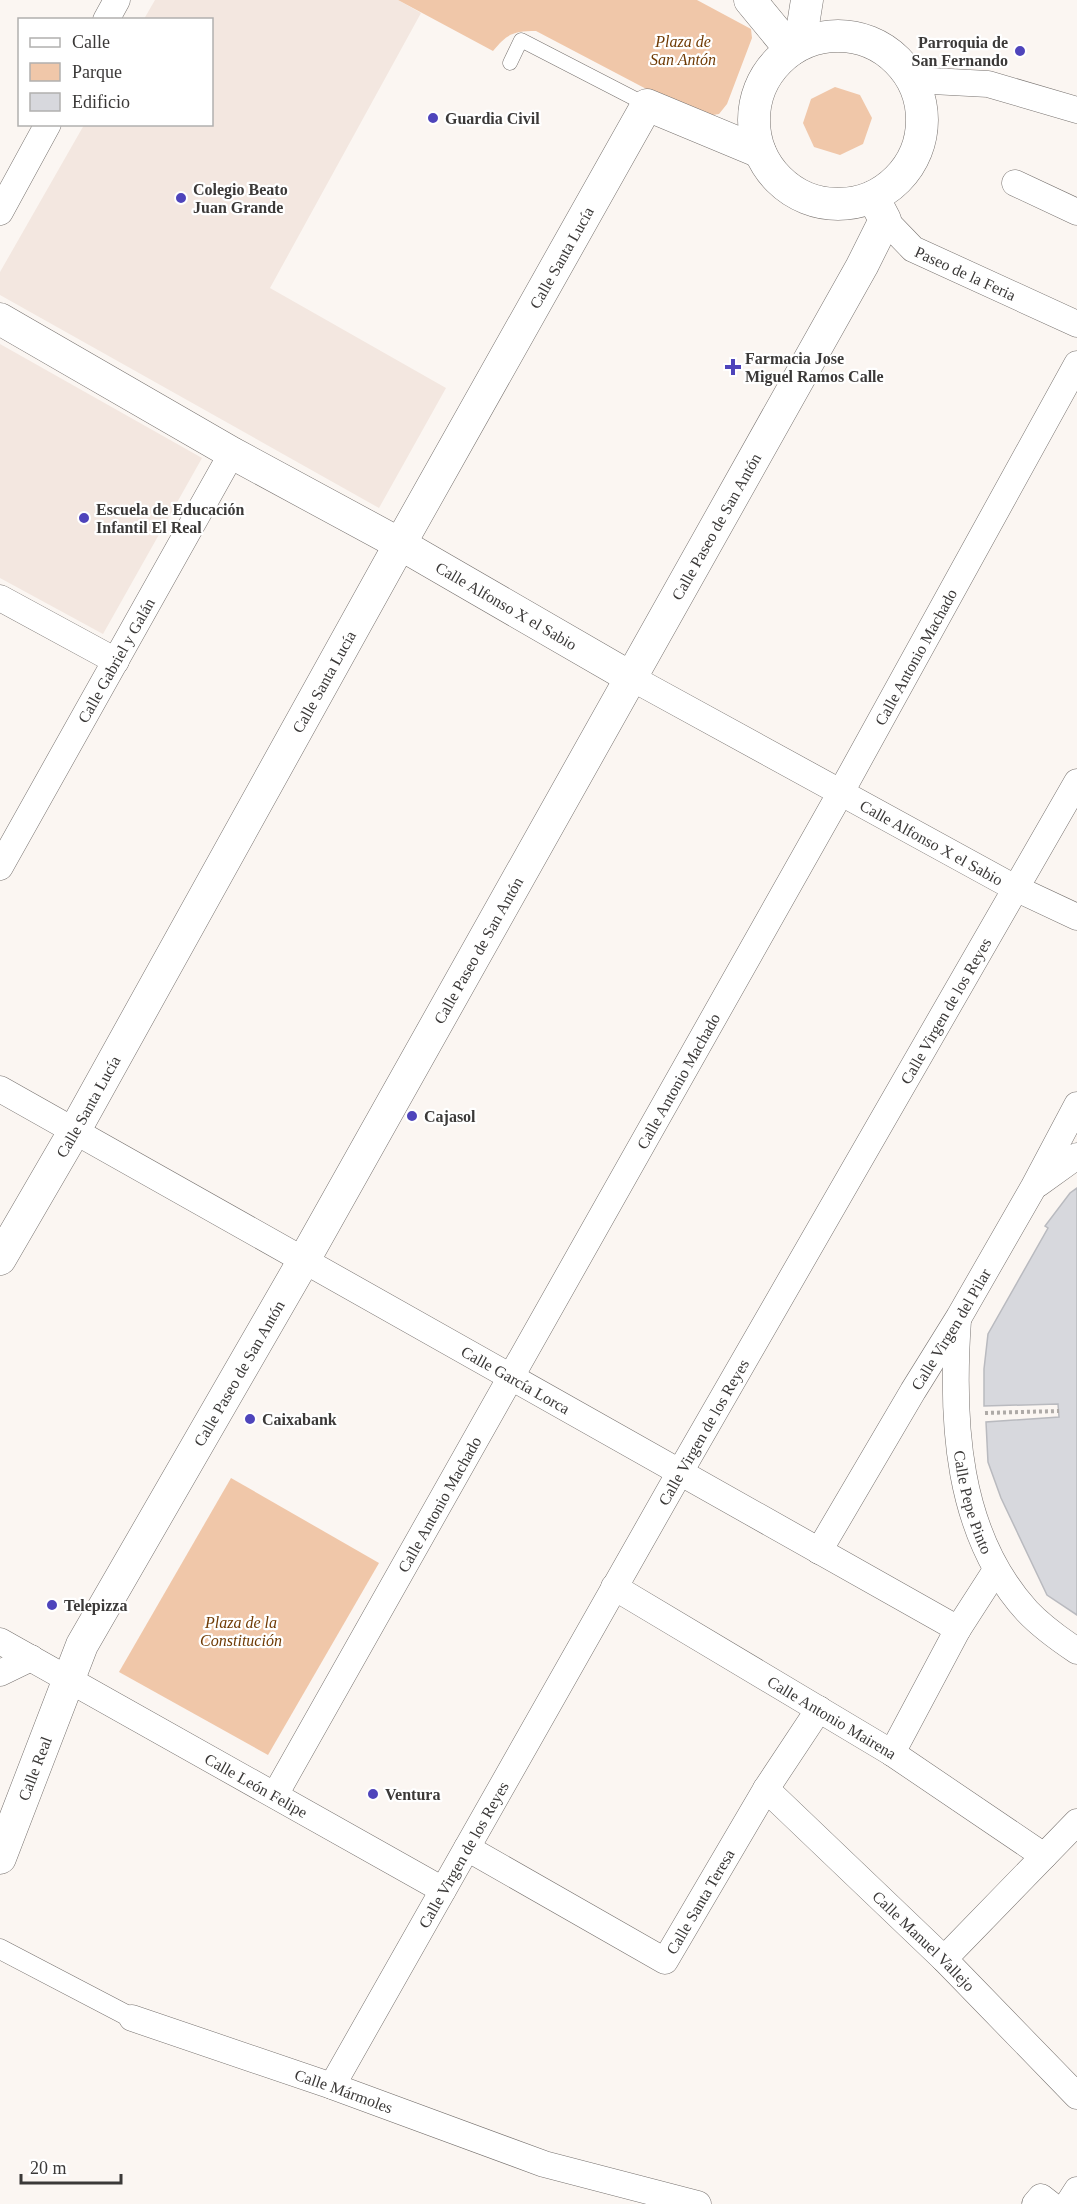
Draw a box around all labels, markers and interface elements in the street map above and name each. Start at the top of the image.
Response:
legend [18,18,213,126]
text: Calle [72,32,110,52]
park label: Plaza de San Antón [650,33,716,68]
place label: Parroquia de San Fernando [912,34,1008,69]
marker: Parroquia de San Fernando [1013,44,1027,58]
text: Parque [72,62,122,82]
text: Edificio [72,92,130,112]
place label: Guardia Civil [445,110,540,127]
marker: Guardia Civil [426,111,440,125]
place label: Colegio Beato Juan Grande [193,181,288,216]
marker: Colegio Beato Juan Grande [174,191,188,205]
street label: Calle Santa Lucía [526,204,596,311]
street label: Paseo de la Feria [912,243,1019,303]
place label: Farmacia Jose Miguel Ramos Calle [745,350,884,386]
marker: Farmacia Jose Miguel Ramos Calle [726,360,740,374]
street label: Calle Paseo de San Antón [668,450,764,603]
place label: Escuela de Educación Infantil El Real [96,501,245,536]
marker: Escuela de Educación Infantil El Real [77,511,91,525]
street label: Calle Alfonso X el Sabio [433,558,580,653]
street label: Calle Antonio Machado [871,586,960,728]
street label: Calle Gabriel y Galán [74,595,158,725]
street label: Calle Santa Lucía [289,628,359,735]
street label: Calle Alfonso X el Sabio [857,796,1006,888]
street label: Calle Paseo de San Antón [430,874,526,1026]
street label: Calle Virgen de los Reyes [897,935,994,1087]
street label: Calle Antonio Machado [633,1010,723,1152]
street label: Calle Santa Lucía [53,1053,123,1160]
place label: Cajasol [424,1108,476,1126]
marker: Cajasol [405,1109,419,1123]
street label: Calle Virgen del Pilar [907,1265,994,1393]
street label: Calle Paseo de San Antón [190,1297,287,1449]
street label: Calle García Lorca [458,1342,573,1417]
street label: Calle Virgen de los Reyes [655,1356,752,1508]
place label: Caixabank [262,1411,337,1428]
marker: Caixabank [243,1412,257,1426]
street label: Calle Antonio Machado [394,1433,484,1575]
street label: Calle Pepe Pinto [951,1449,996,1556]
place label: Telepizza [64,1597,127,1615]
marker: Telepizza [45,1598,59,1612]
park label: Plaza de la Constitución [200,1614,282,1649]
street label: Calle Antonio Mairena [765,1672,900,1762]
street label: Calle Real [14,1734,55,1803]
street label: Calle León Felipe [202,1750,310,1821]
street label: Calle Virgen de los Reyes [415,1778,511,1931]
place label: Ventura [385,1786,440,1803]
marker: Ventura [366,1787,380,1801]
street label: Calle Santa Teresa [663,1846,737,1957]
street label: Calle Manuel Vallejo [869,1887,978,1994]
street label: Calle Mármoles [293,2066,395,2116]
scale bar [21,2147,122,2185]
text: 20 m [30,2158,67,2178]

